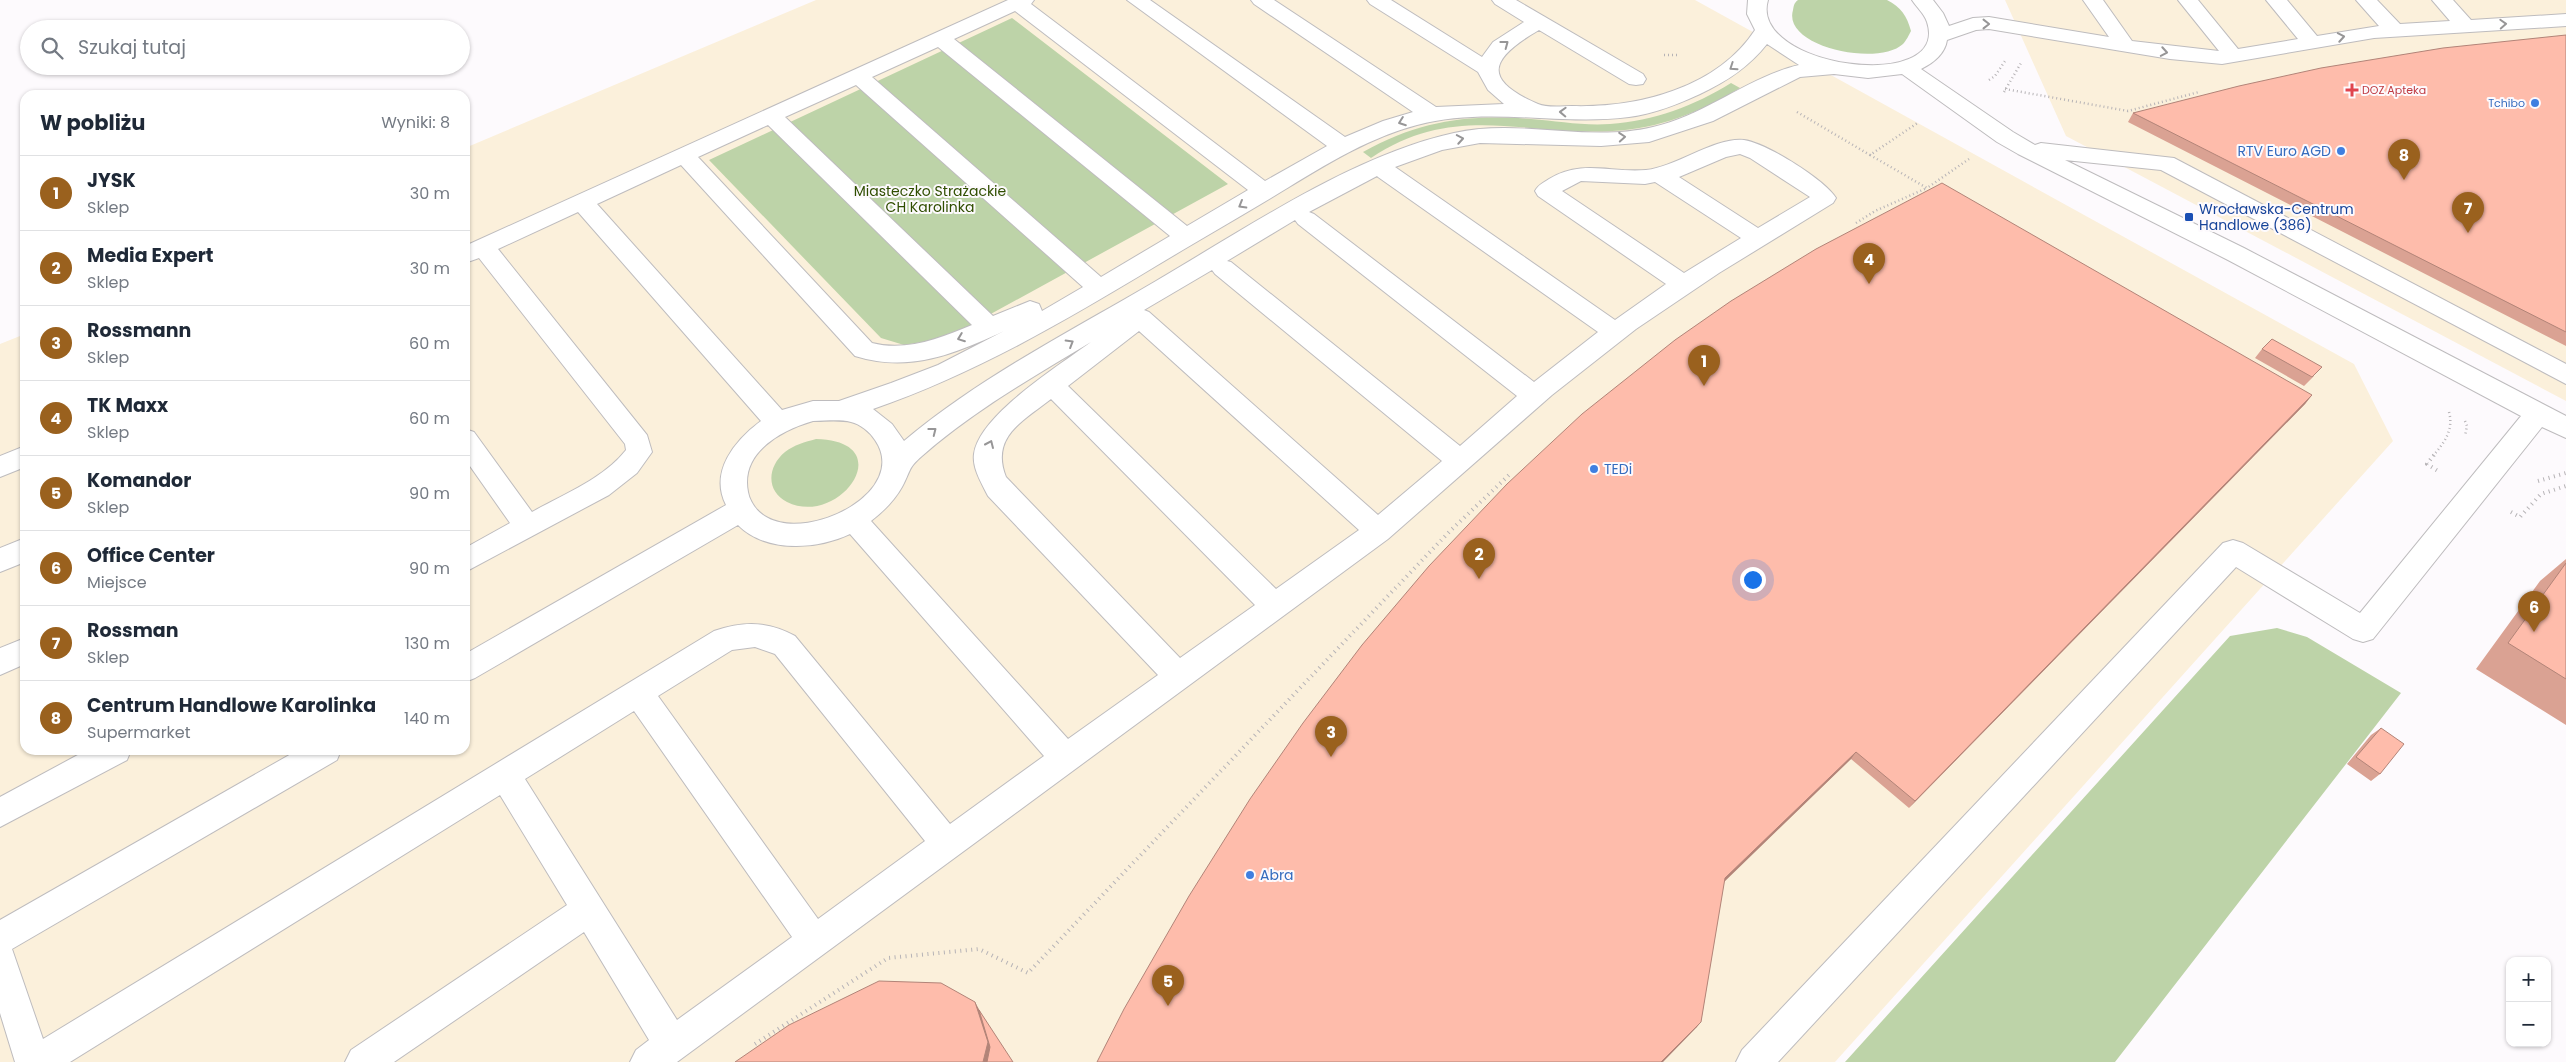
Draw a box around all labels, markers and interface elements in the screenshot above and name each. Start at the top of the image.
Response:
one-way arrow [2499,18,2507,29]
one-way arrow [1982,19,1990,29]
search box [20,20,470,75]
one-way arrow [2337,32,2346,42]
icon: search [38,34,66,62]
text: Szukaj tutaj [78,34,186,61]
one-way arrow [1499,41,1509,50]
one-way arrow [2159,46,2168,56]
one-way arrow [1729,60,1738,70]
place label: DOZ Apteka [2362,82,2426,98]
marker: DOZ Apteka [2346,84,2358,96]
place label: Tchibo [2488,95,2525,111]
marker: Tchibo [2529,97,2541,109]
one-way arrow [1559,106,1567,117]
text: W pobliżu [40,108,145,137]
text: Wyniki: 8 [381,111,450,134]
one-way arrow [1398,116,1407,126]
one-way arrow [1619,132,1627,143]
one-way arrow [1456,134,1465,145]
pin: 8 [2388,139,2420,180]
place label: RTV Euro AGD [2237,141,2331,161]
marker: RTV Euro AGD [2335,145,2347,157]
text: JYSK [87,167,136,194]
park label: Miasteczko Strażackie CH Karolinka [854,181,1007,217]
text: 1 [53,182,59,205]
text: 30 m [410,182,450,205]
pin: 7 [2452,192,2484,233]
text: Sklep [87,196,129,219]
one-way arrow [1239,198,1248,208]
place label: Wrocławska-Centrum Handlowe (386) [2199,199,2354,235]
marker: Wrocławska-Centrum Handlowe (386) [2183,211,2195,223]
text: Media Expert [87,242,213,269]
pin: 4 [1853,243,1885,284]
text: 2 [51,257,61,280]
text: 30 m [410,257,450,280]
text: Sklep [87,271,129,294]
text: Rossmann [87,317,191,344]
text: 3 [51,332,61,355]
text: 60 m [409,332,450,355]
one-way arrow [957,332,966,342]
one-way arrow [1064,339,1073,349]
pin: 1 [1688,345,1720,386]
text: Sklep [87,346,129,369]
text: TK Maxx [87,392,168,419]
text: 4 [51,407,61,430]
text: 60 m [409,407,450,430]
text: Sklep [87,421,129,444]
one-way arrow [928,427,937,436]
one-way arrow [984,440,995,449]
place label: TEDi [1604,459,1632,479]
marker: TEDi [1588,463,1600,475]
text: Komandor [87,467,191,494]
text: 5 [51,482,61,505]
text: 90 m [409,482,450,505]
text: Sklep [87,496,129,519]
pin: 2 [1463,538,1495,579]
text: Office Center [87,542,215,569]
text: 6 [51,557,61,580]
text: 90 m [409,557,450,580]
your location [1740,567,1766,593]
text: Miejsce [87,571,147,594]
pin: 6 [2518,591,2550,632]
text: Rossman [87,617,179,644]
text: 7 [52,632,60,655]
text: 130 m [405,632,450,655]
text: Sklep [87,646,129,669]
text: Centrum Handlowe Karolinka [87,692,376,719]
text: 8 [51,707,61,730]
text: 140 m [404,707,450,730]
pin: 3 [1315,716,1347,757]
text: Supermarket [87,721,191,744]
place label: Abra [1260,865,1294,885]
marker: Abra [1244,869,1256,881]
map controls [2506,957,2551,1047]
button: + [2506,957,2551,1002]
pin: 5 [1152,965,1184,1006]
button: − [2506,1002,2551,1047]

